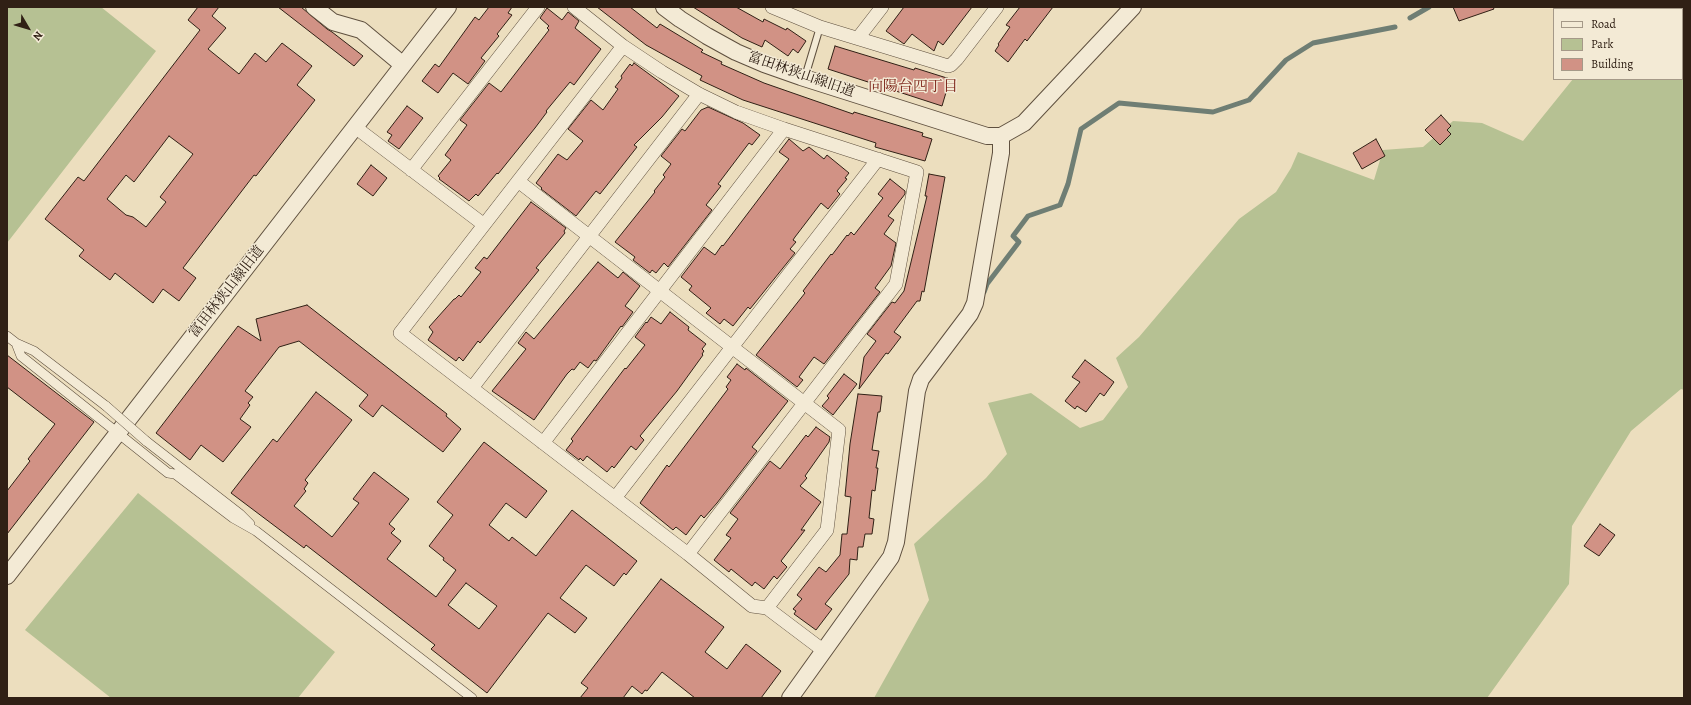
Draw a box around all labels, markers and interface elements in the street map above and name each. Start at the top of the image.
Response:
north arrow [8,8,48,48]
legend [1553,8,1683,80]
text: Road [1591,16,1616,32]
text: N [29,28,46,43]
text: Park [1591,36,1614,52]
street label: 富田林狭山線旧道 [745,49,857,101]
text: Building [1591,56,1633,72]
district label: 向陽台四丁目 [868,78,958,96]
street label: 富田林狭山線旧道 [186,243,268,341]

